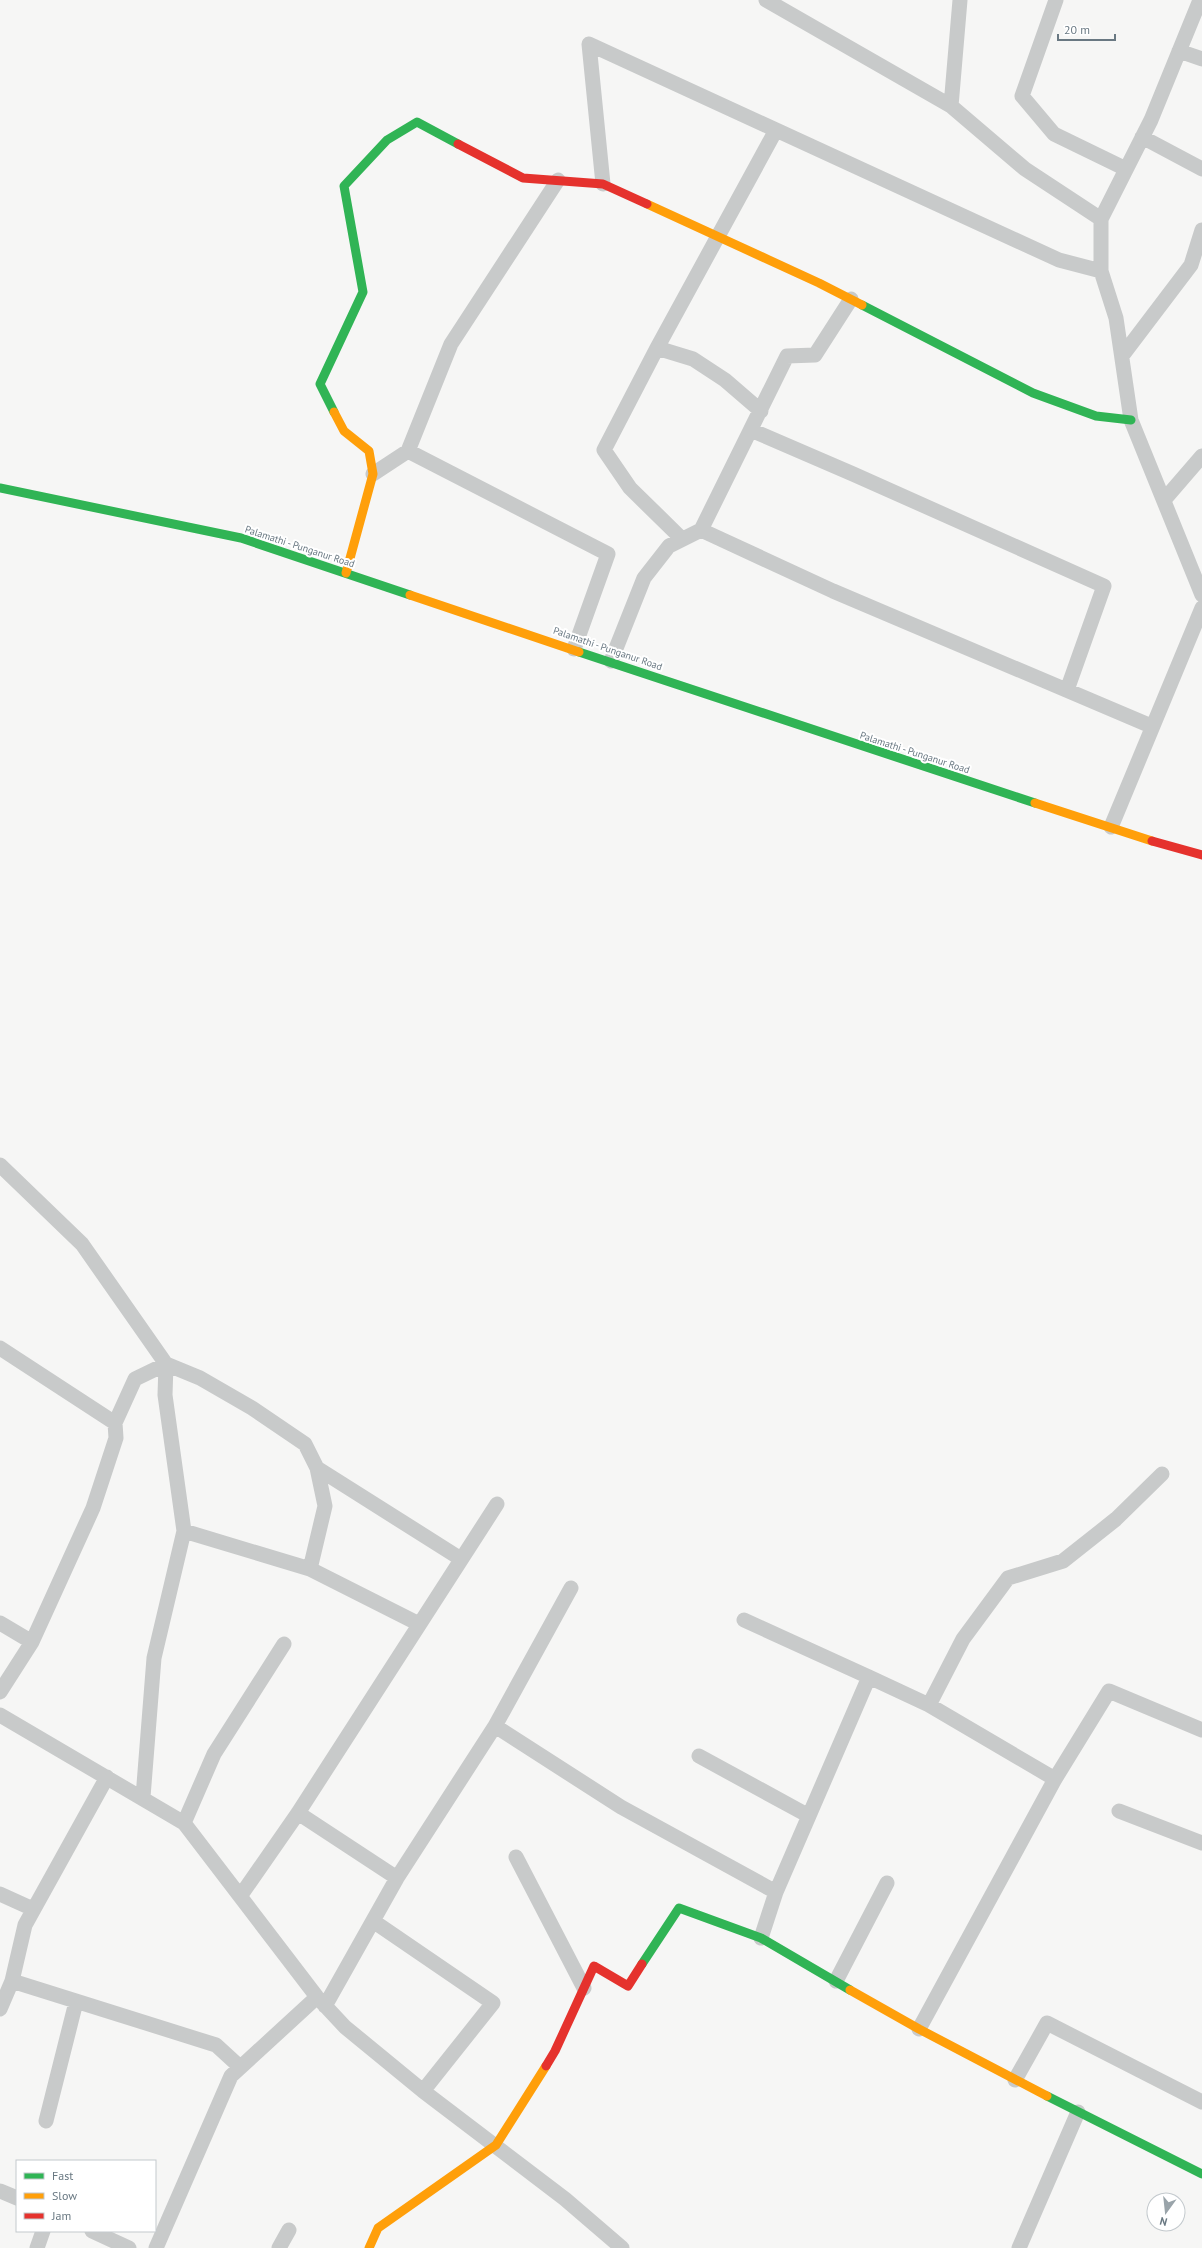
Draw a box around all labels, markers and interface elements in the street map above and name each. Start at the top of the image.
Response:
scale bar [1058,16,1115,42]
text: 20 m [1064,22,1090,37]
street label: Palamathi - Punganur Road [243,523,356,570]
street label: Palamathi - Punganur Road [552,624,664,673]
street label: Palamathi - Punganur Road [858,729,971,776]
legend [16,2160,156,2232]
text: Fast [52,2168,73,2183]
text: Slow [52,2188,77,2203]
north arrow [1146,2192,1186,2232]
text: Jam [51,2208,71,2223]
text: N [1158,2214,1169,2229]

